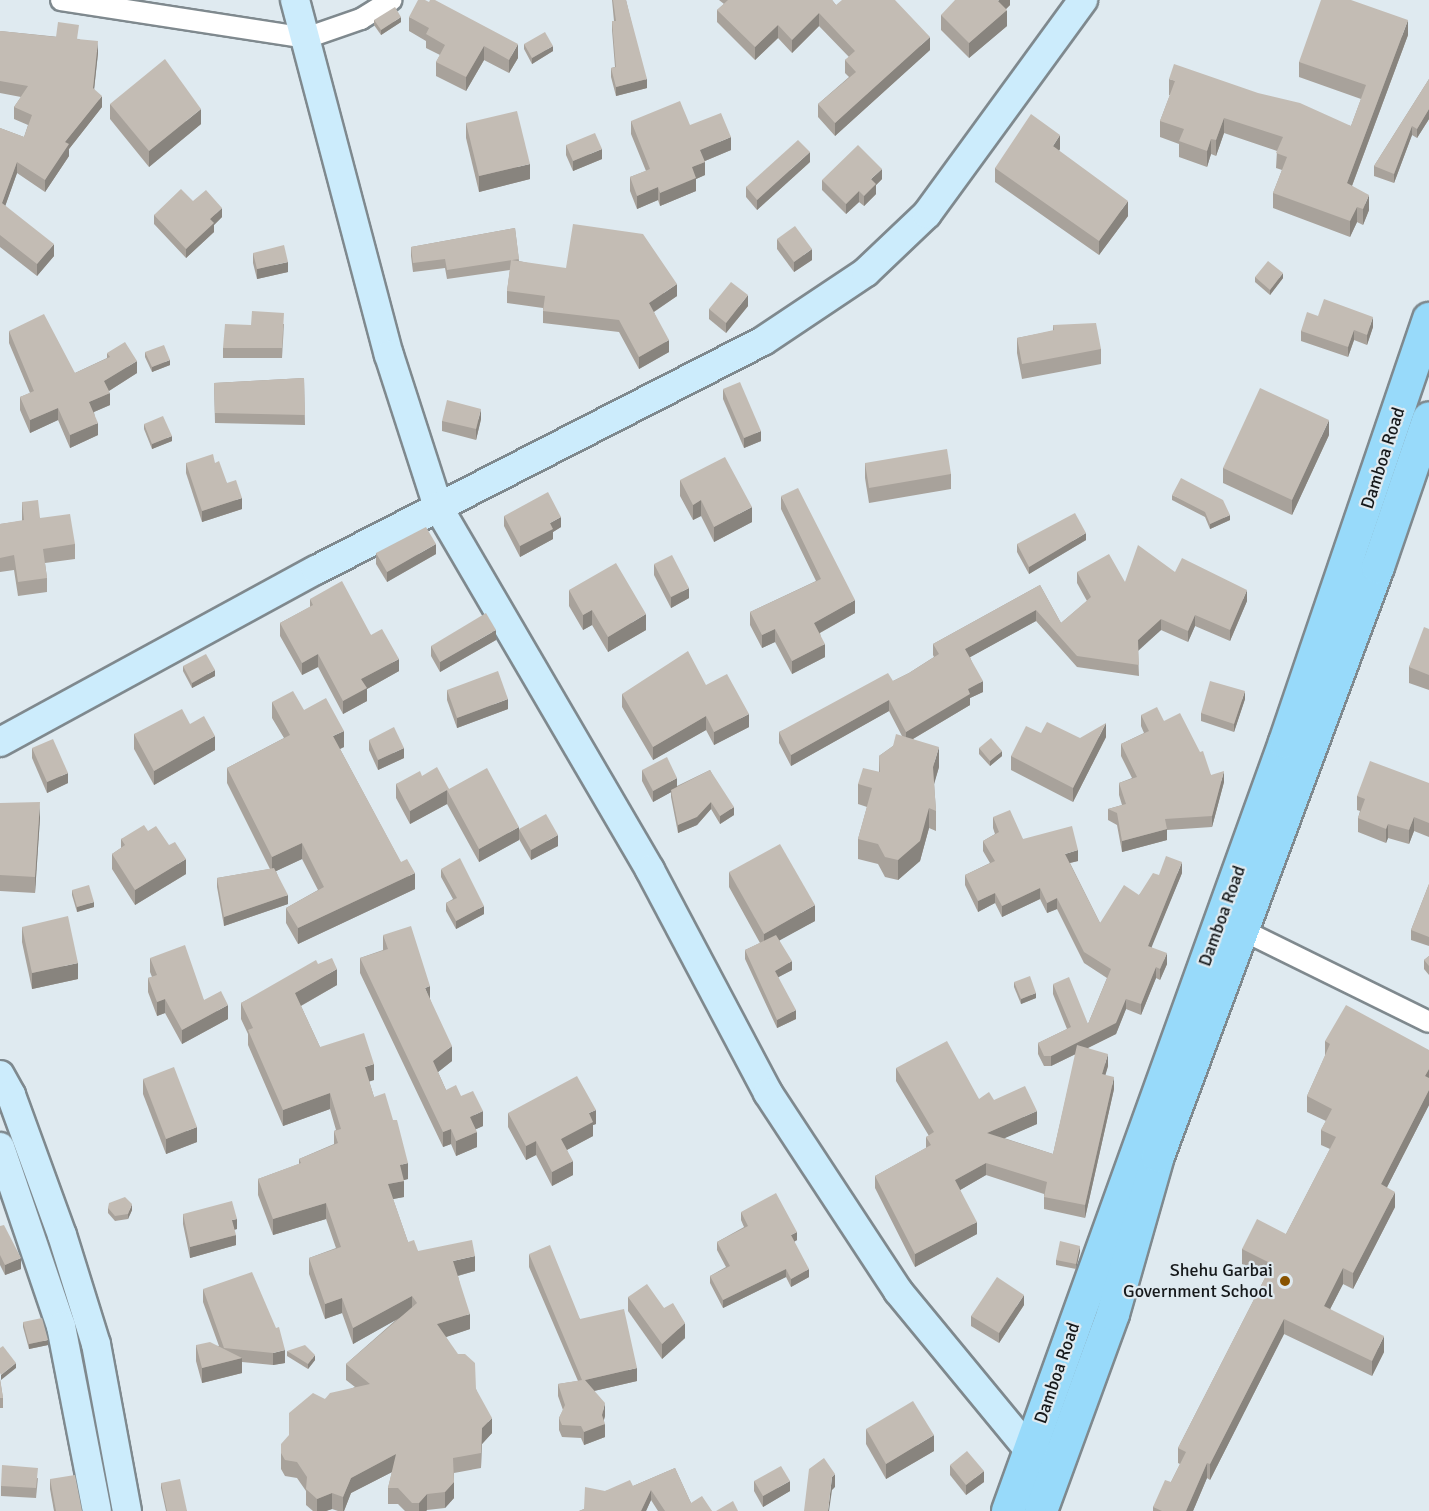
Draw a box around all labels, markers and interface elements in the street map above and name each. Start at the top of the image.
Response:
street label: Damboa Road [1356,405,1410,511]
street label: Damboa Road [1194,863,1250,969]
place label: Shehu Garbai Government School [1123,1260,1273,1302]
marker: Shehu Garbai Government School [1278,1274,1292,1288]
street label: Damboa Road [1030,1320,1084,1426]

